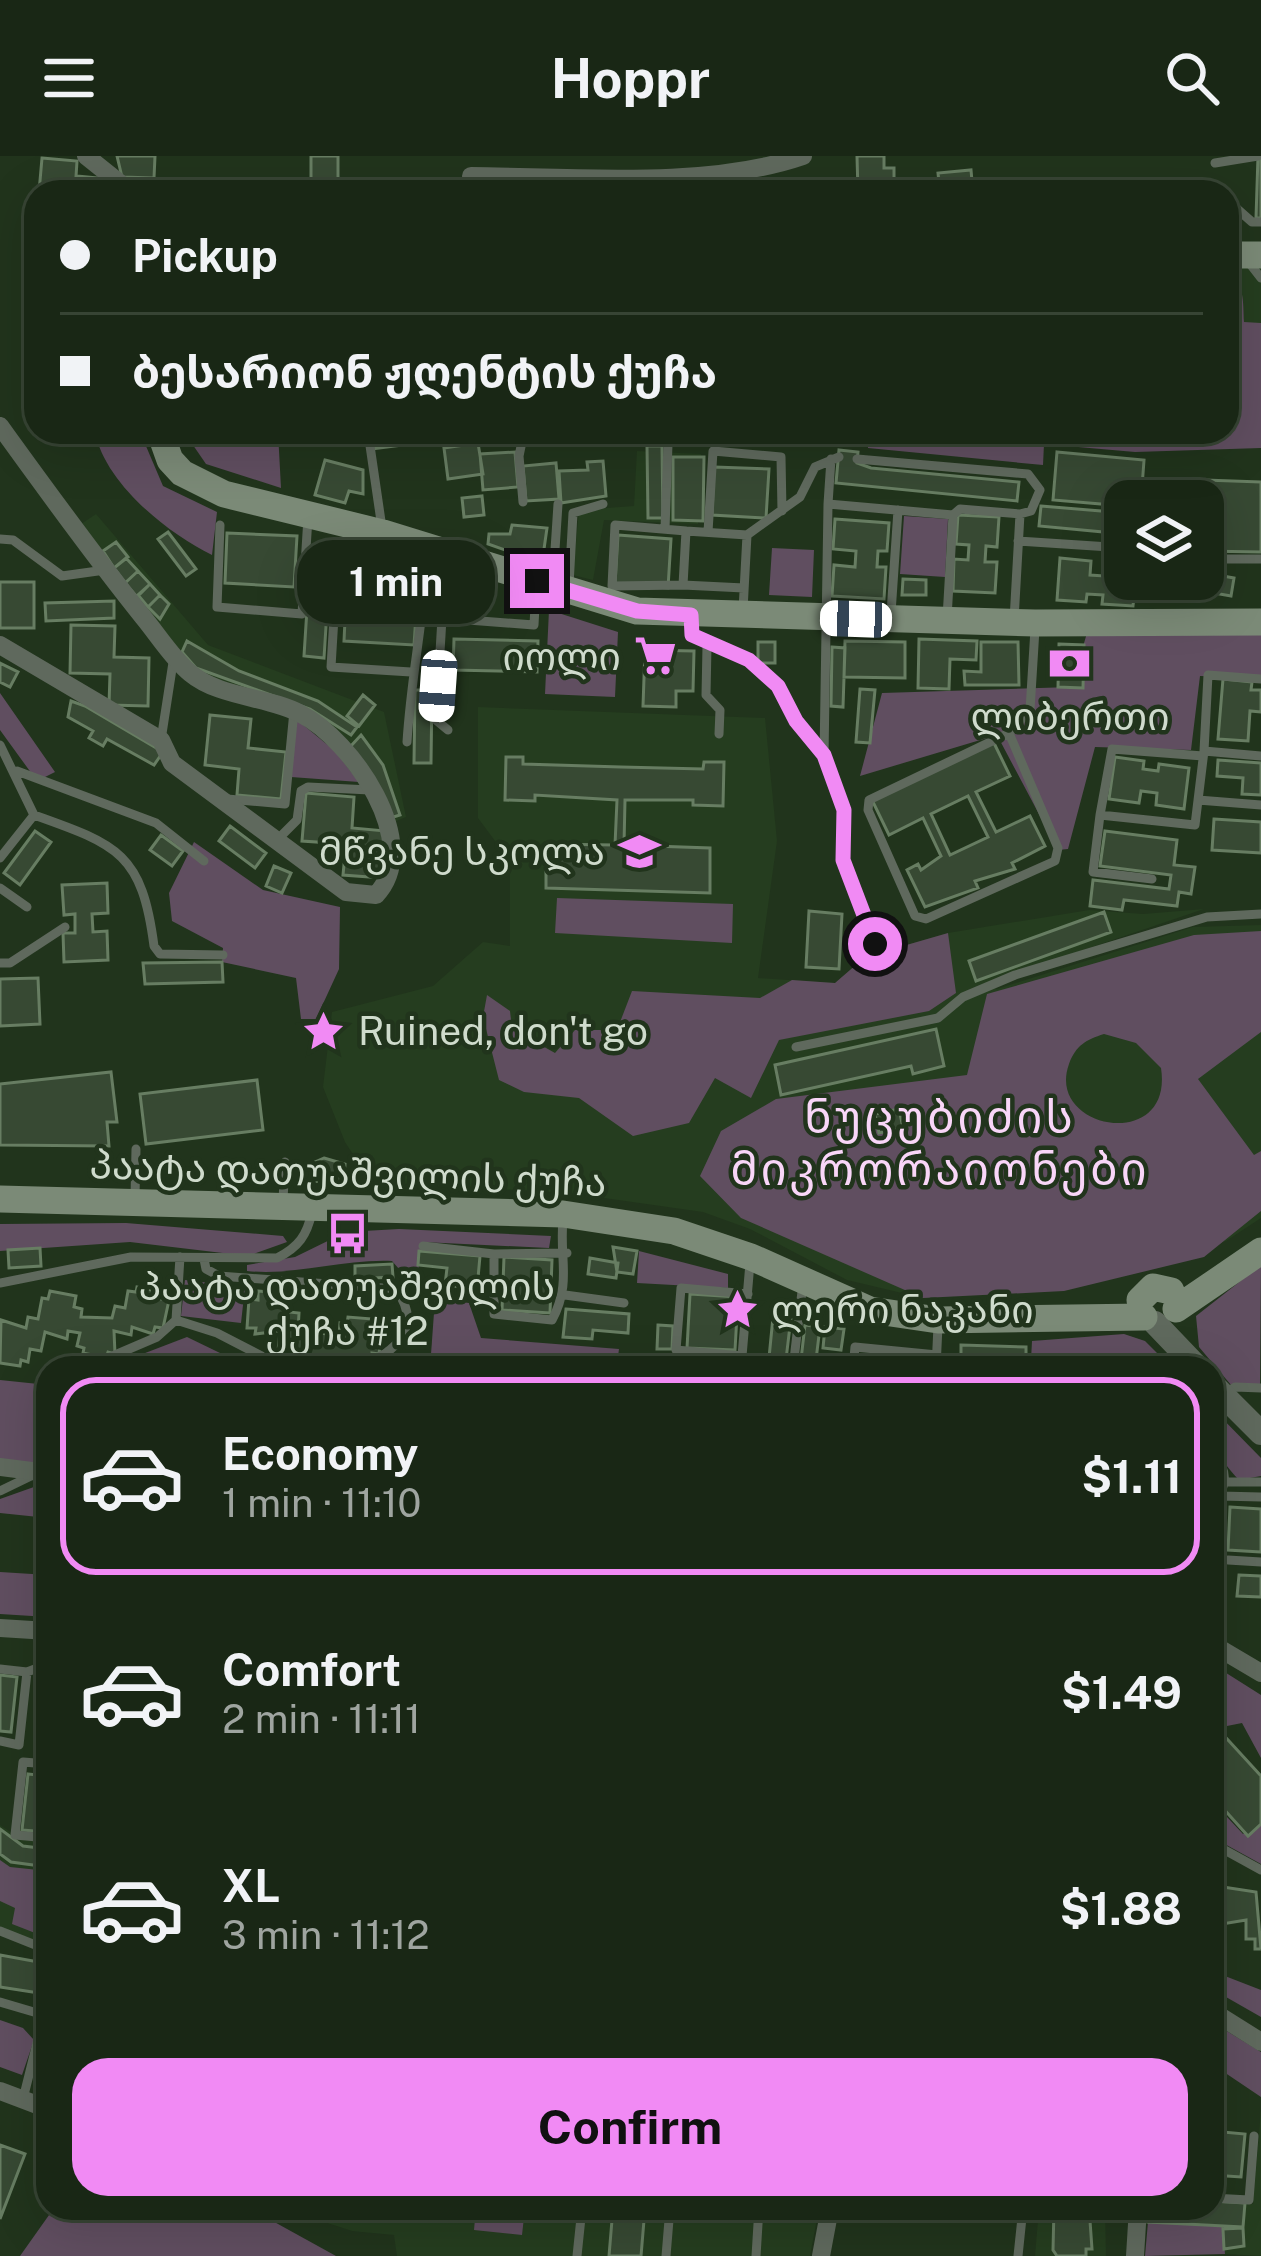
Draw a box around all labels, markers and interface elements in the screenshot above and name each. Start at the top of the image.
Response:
icon: menu [36,45,102,111]
icon: search [1159,45,1225,111]
text: Hoppr [551,47,710,110]
text: Pickup [132,229,278,282]
text: ბესარიონ ჟღენტის ქუჩა [132,345,717,398]
map controls [1104,480,1224,600]
button: layers [1104,480,1224,600]
callout: 1 min [297,539,495,623]
route end [510,554,564,608]
text: 1 min [349,559,443,605]
car [819,600,893,638]
place label: იოლი [502,633,621,680]
supermarket icon: იოლი [632,633,678,679]
bank icon: ლიბერთი [1047,641,1093,687]
car [418,649,458,723]
place label: ლიბერთი [970,693,1170,740]
place label: მწვანე სკოლა [319,828,605,875]
school or university icon: მწვანე სკოლა [616,828,662,874]
route start [848,917,902,971]
place icon: Ruined, don't go [301,1008,347,1054]
place label: Ruined, don't go [358,1008,648,1054]
district label: ნუცუბიძის მიკრორაიონები [731,1090,1149,1196]
street label: პაატა დათუაშვილის ქუჩა [89,1141,607,1206]
bus stop icon: პაატა დათუაშვილის ქუჩა #12 [324,1211,370,1257]
place label: პაატა დათუაშვილის ქუჩა #12 [139,1263,555,1355]
place icon: ლერი ნაკანი [714,1286,760,1332]
place label: ლერი ნაკანი [771,1286,1034,1333]
icon: car [78,1422,186,1530]
text: Economy [222,1427,418,1480]
text: $1.11 [1081,1450,1182,1503]
text: 1 min · 11:10 [222,1480,421,1526]
icon: car [78,1638,186,1746]
text: Comfort [222,1643,401,1696]
text: $1.49 [1061,1666,1182,1719]
text: 2 min · 11:11 [222,1696,421,1742]
icon: car [78,1854,186,1962]
text: XL [222,1859,280,1912]
text: $1.88 [1060,1882,1182,1935]
text: 3 min · 11:12 [222,1912,430,1958]
button: Confirm [72,2058,1188,2196]

